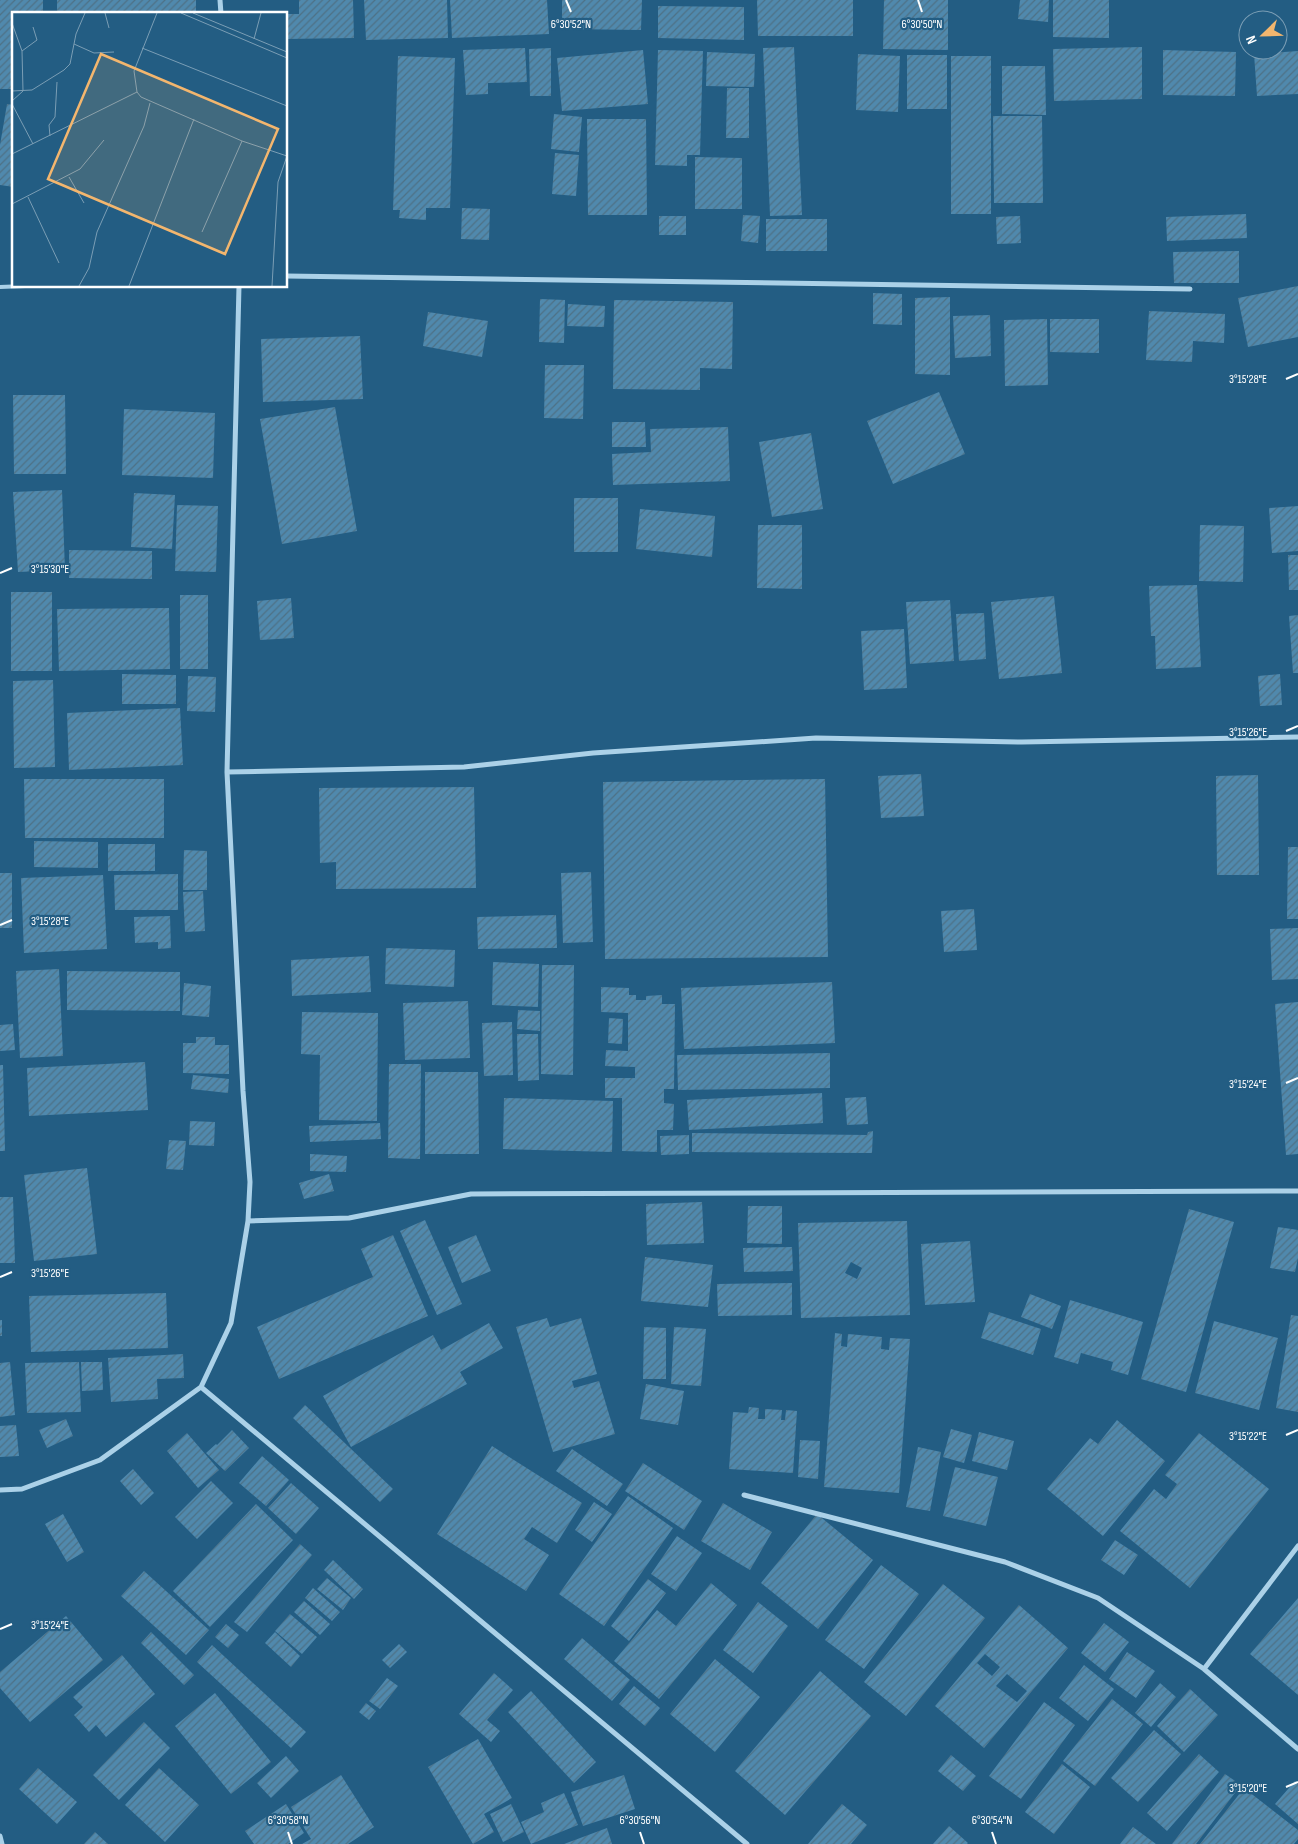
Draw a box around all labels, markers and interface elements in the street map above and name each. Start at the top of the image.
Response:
north arrow [1238,10,1288,60]
inset map [12,12,288,288]
text: 6°30'52"N [551,17,591,32]
text: 6°30'50"N [902,17,942,32]
text: N [1242,33,1261,47]
text: 3°15'28"E [1229,372,1267,387]
text: 3°15'30"E [31,562,69,577]
text: 3°15'26"E [1229,725,1267,740]
text: 3°15'28"E [31,914,69,929]
text: 3°15'24"E [1229,1077,1267,1092]
text: 3°15'26"E [31,1266,69,1281]
text: 3°15'22"E [1229,1429,1267,1444]
text: 3°15'24"E [31,1618,69,1633]
text: 3°15'20"E [1229,1781,1267,1796]
text: 6°30'58"N [268,1813,308,1828]
text: 6°30'56"N [620,1813,660,1828]
text: 6°30'54"N [972,1813,1012,1828]

